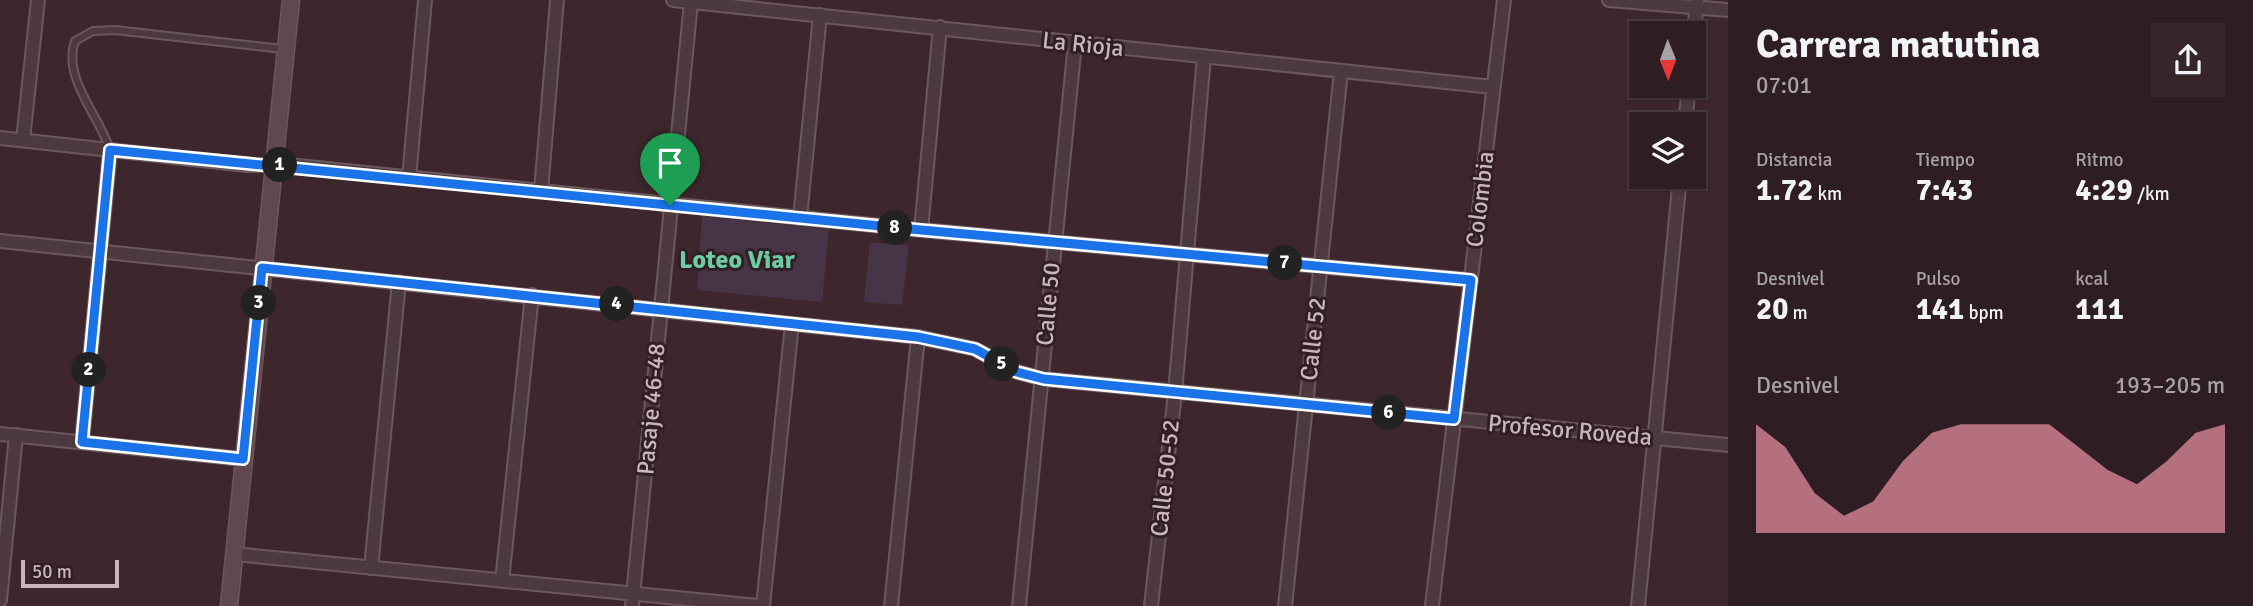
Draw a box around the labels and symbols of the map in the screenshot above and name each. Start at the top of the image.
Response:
north arrow [1629,21,1706,98]
street label: La Rioja [1041,25,1125,63]
pin [640,133,700,205]
pin: 1 [262,148,298,182]
street label: Colombia [1459,149,1501,249]
pin: 8 [878,210,912,246]
district label: Loteo Viar [679,244,796,276]
pin: 7 [1268,246,1302,280]
street label: Calle 50 [1029,261,1067,347]
pin: 3 [242,286,276,320]
pin: 4 [600,286,634,322]
street label: Calle 52 [1294,296,1332,382]
street label: Pasaje 46-48 [630,342,672,476]
pin: 5 [984,346,1020,382]
pin: 2 [72,352,106,388]
pin: 6 [1372,396,1406,430]
street label: Profesor Roveda [1487,408,1653,452]
street label: Calle 50-52 [1144,418,1186,538]
scale bar [21,557,119,589]

